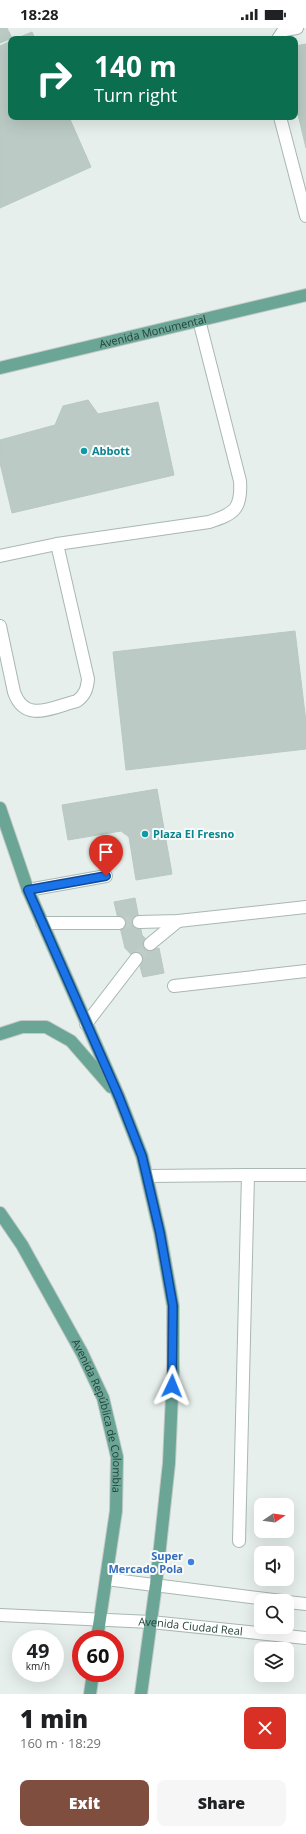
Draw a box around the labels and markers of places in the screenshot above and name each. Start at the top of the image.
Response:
place label: Abbott [92,443,130,458]
marker: Abbott [79,446,89,456]
place label: Plaza El Fresno [153,826,234,841]
marker: Plaza El Fresno [140,829,150,839]
pin [89,835,123,876]
place label: Super Mercado Pola [108,1548,183,1576]
marker: Super Mercado Pola [186,1557,196,1567]

